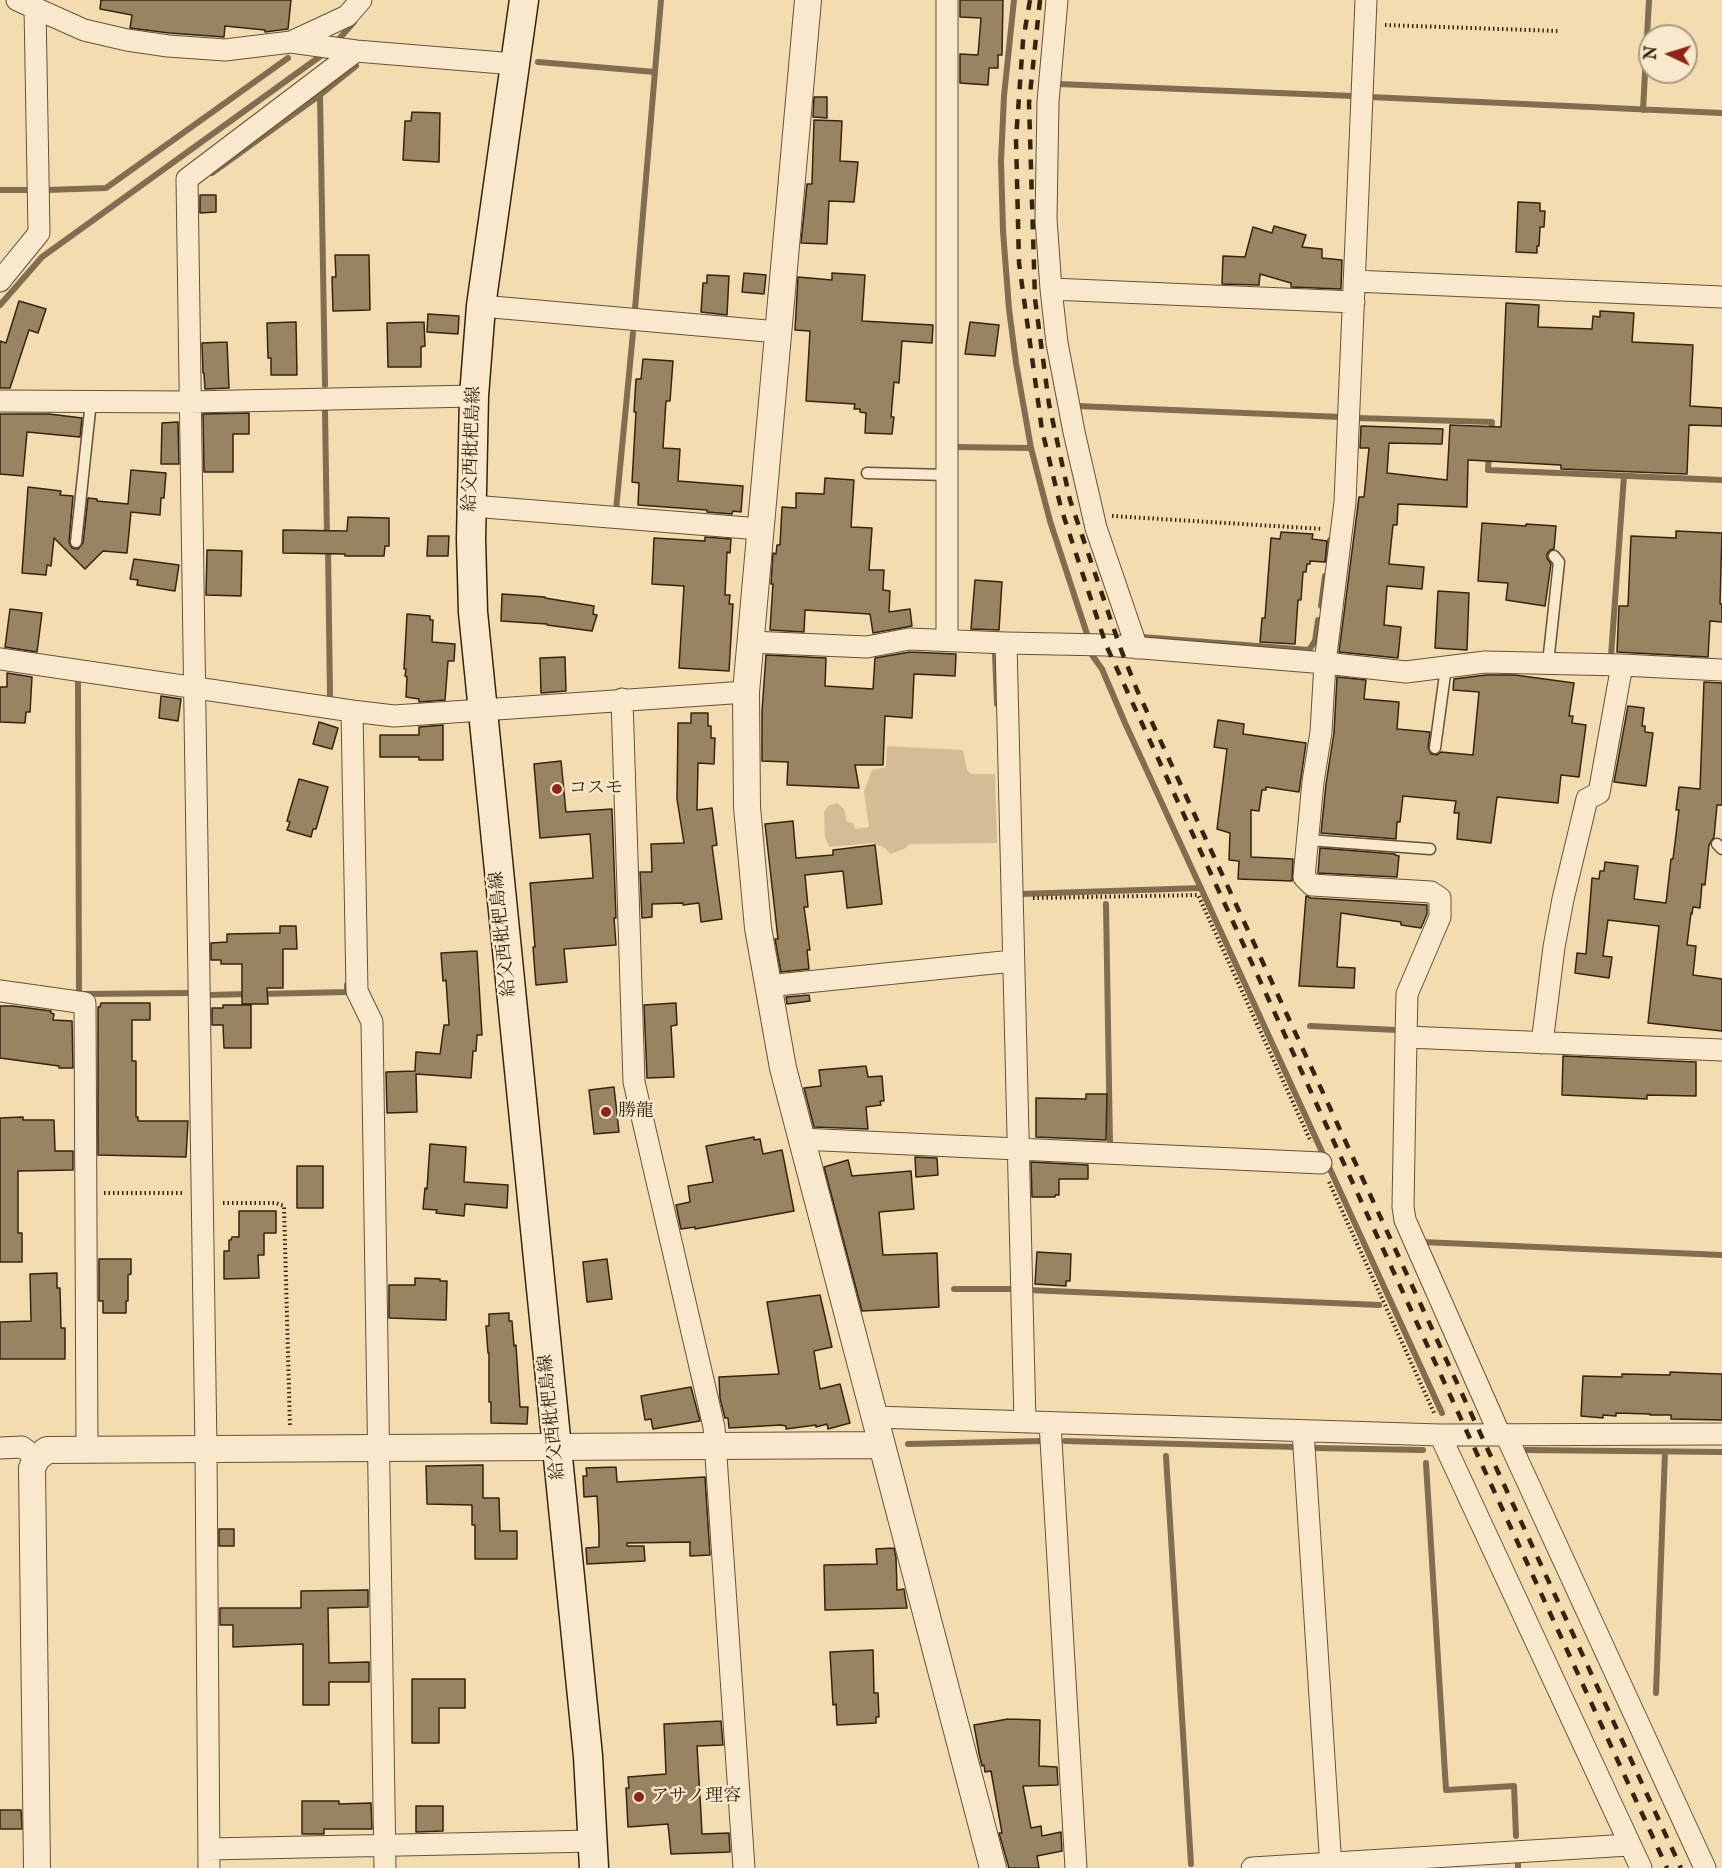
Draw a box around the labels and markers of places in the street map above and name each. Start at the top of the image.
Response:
place label: コスモ [569,778,623,800]
marker: コスモ [550,782,564,796]
place label: 勝龍 [618,1101,654,1123]
marker: 勝龍 [599,1105,613,1119]
place label: アサノ理容 [651,1786,741,1808]
marker: アサノ理容 [632,1790,646,1804]

